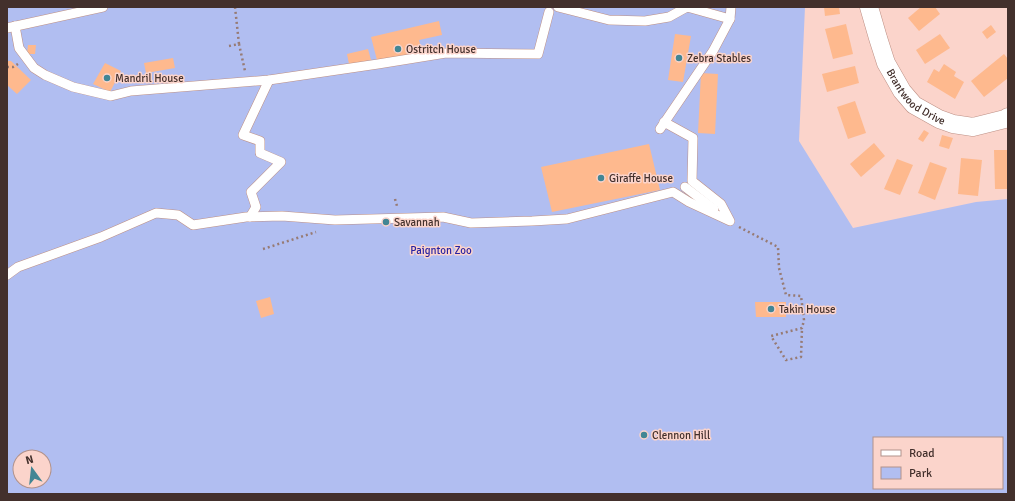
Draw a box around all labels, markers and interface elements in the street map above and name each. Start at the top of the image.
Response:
place label: Ostritch House [406,43,476,56]
marker: Ostritch House [393,44,403,54]
place label: Zebra Stables [687,52,751,65]
marker: Zebra Stables [674,53,684,63]
street label: Brantwood Drive [884,66,947,127]
place label: Mandril House [115,72,184,85]
marker: Mandril House [102,73,112,83]
place label: Giraffe House [609,172,673,185]
marker: Giraffe House [596,173,606,183]
place label: Savannah [394,216,440,229]
marker: Savannah [381,217,391,227]
park label: Paignton Zoo [410,244,472,257]
place label: Takin House [779,303,836,316]
marker: Takin House [766,304,776,314]
place label: Clennon Hill [652,429,710,442]
marker: Clennon Hill [639,430,649,440]
legend [873,437,1003,489]
text: Road [909,446,935,461]
north arrow [12,449,52,489]
text: N [24,453,35,467]
text: Park [909,466,932,481]

